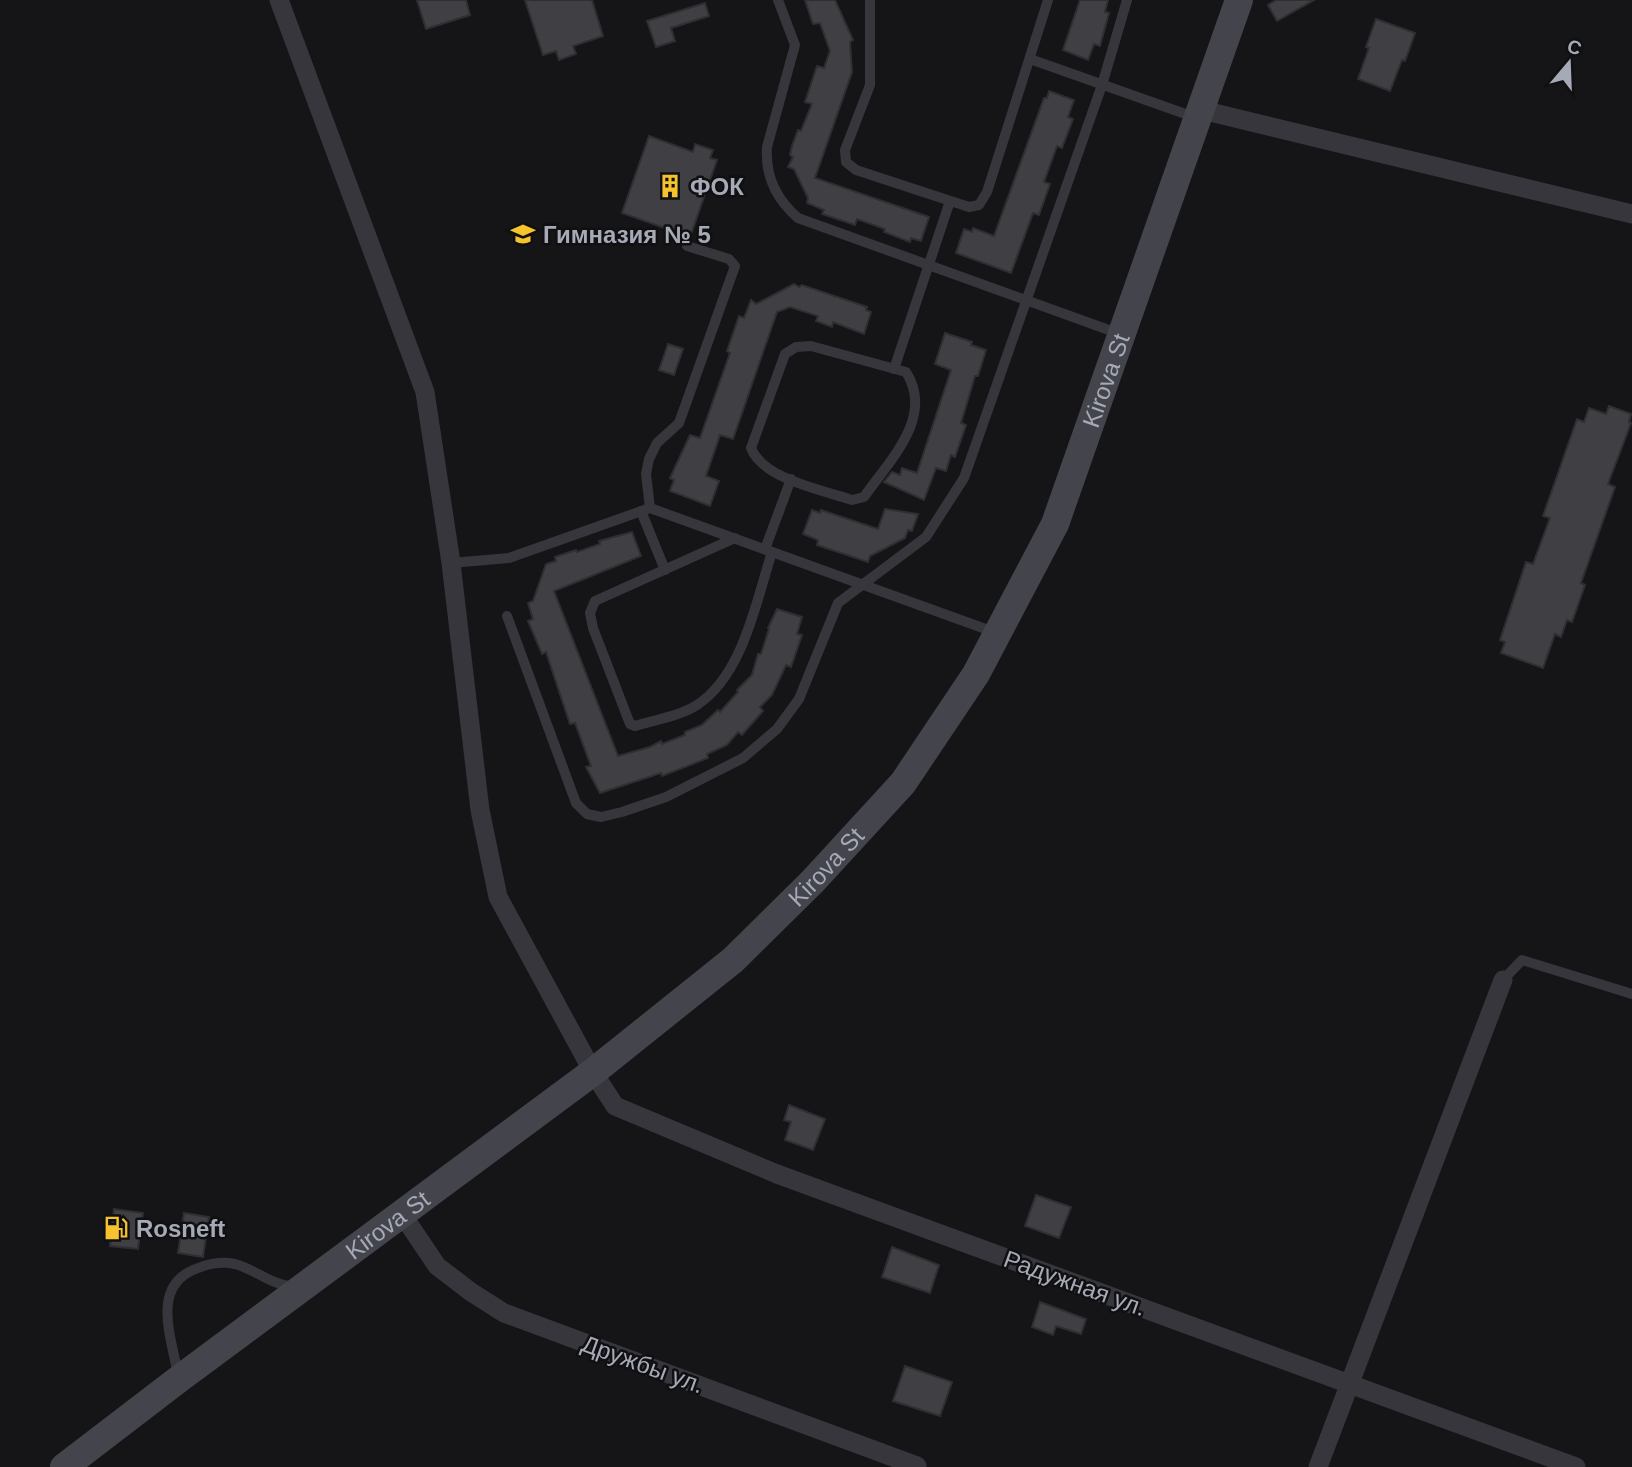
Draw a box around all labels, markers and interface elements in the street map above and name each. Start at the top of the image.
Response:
north arrow [1534,28,1604,98]
text: С [1564,35,1585,60]
building icon: ФОК [656,172,684,200]
place label: ФОК [690,173,744,200]
school or university icon: Гимназия № 5 [509,220,537,248]
place label: Гимназия № 5 [543,221,711,248]
street label: Kirova St [1077,330,1134,431]
street label: Kirova St [782,822,869,911]
street label: Kirova St [340,1185,435,1264]
fuel station icon: Rosneft [102,1214,130,1242]
place label: Rosneft [136,1215,225,1242]
street label: Радужная ул. [1000,1245,1150,1321]
street label: Дружбы ул. [578,1329,708,1399]

